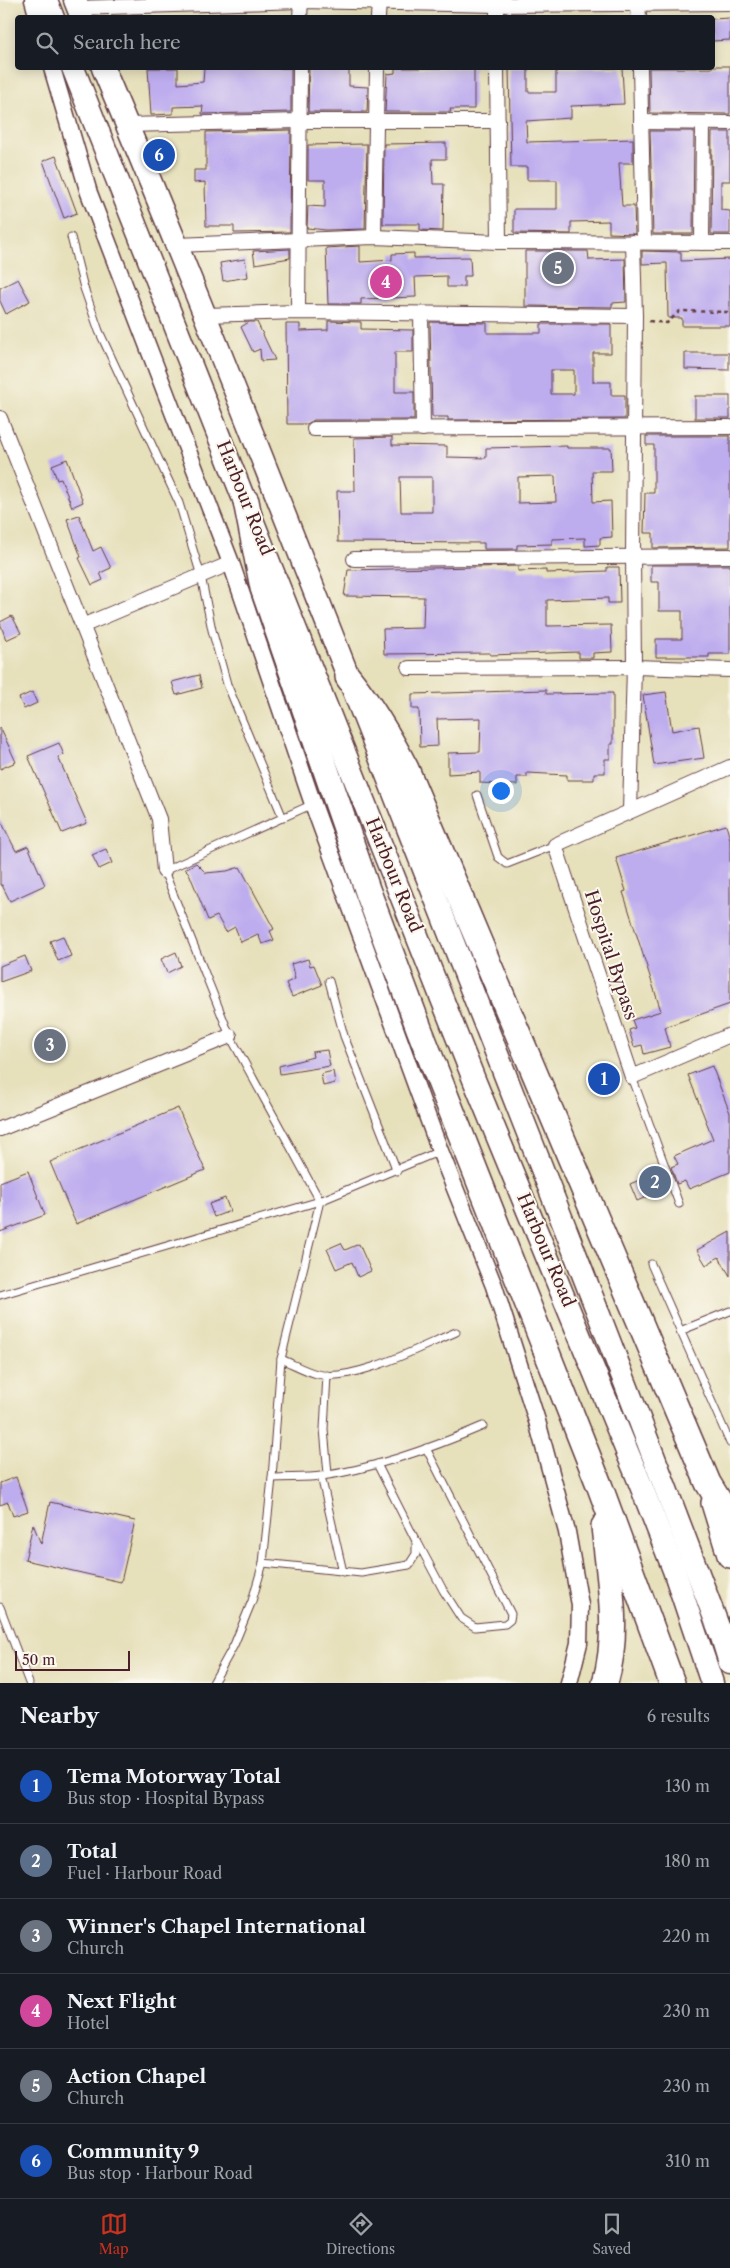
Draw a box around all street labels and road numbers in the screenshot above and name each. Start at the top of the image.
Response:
street label: Harbour Road [212,437,278,559]
street label: Harbour Road [361,814,427,936]
street label: Hospital Bypass [580,887,642,1023]
street label: Harbour Road [512,1190,580,1310]

